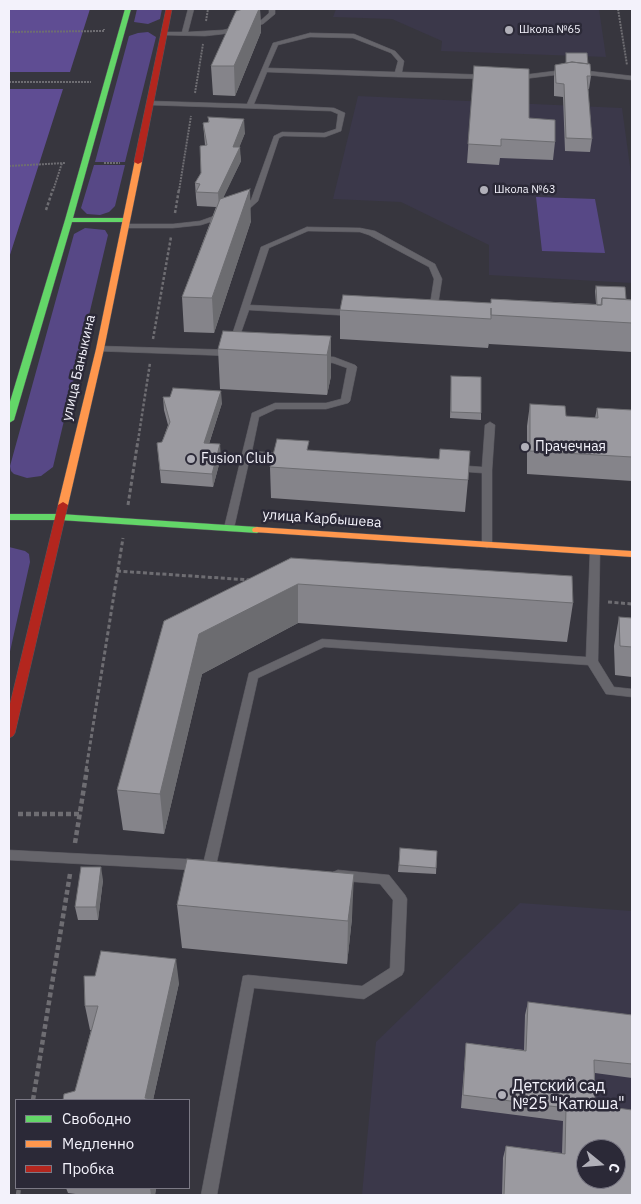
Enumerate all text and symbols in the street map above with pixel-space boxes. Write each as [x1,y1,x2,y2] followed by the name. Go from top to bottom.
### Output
[519,23,581,37] place label: Школа №65
[503,24,515,36] marker: Школа №65
[494,183,556,197] place label: Школа №63
[478,184,490,196] marker: Школа №63
[59,313,99,423] street label: улица Баныкина
[535,439,606,455] place label: Прачечная
[519,441,531,453] marker: Прачечная
[201,451,274,467] place label: Fusion Club
[185,453,197,465] marker: Fusion Club
[262,506,382,532] street label: улица Карбышева
[512,1076,625,1114] place label: Детский сад №25 "Катюша"
[496,1089,508,1101] marker: Детский сад №25 "Катюша"
[15,1099,190,1189] legend
[62,1109,131,1128] text: Свободно
[62,1134,134,1153] text: Медленно
[576,1139,626,1189] north arrow
[62,1159,114,1178] text: Пробка
[604,1161,624,1175] text: С

